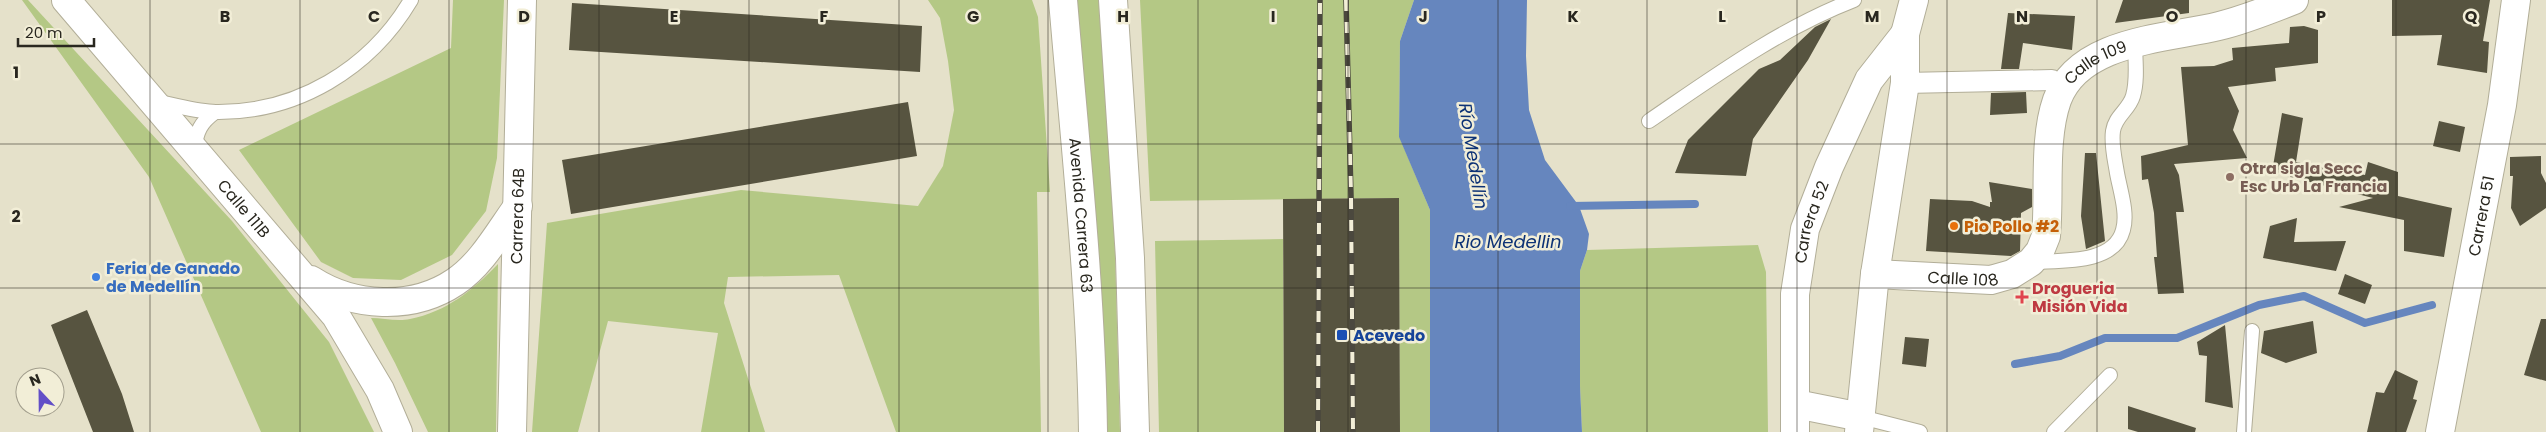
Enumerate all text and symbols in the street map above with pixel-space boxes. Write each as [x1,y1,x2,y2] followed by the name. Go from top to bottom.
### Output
[220,5,230,28] text: B
[368,5,380,28] text: C
[518,5,530,28] text: D
[670,5,678,28] text: E
[820,5,829,28] text: F
[967,5,979,28] text: G
[1117,5,1129,28] text: H
[1271,5,1275,28] text: I
[1418,5,1428,28] text: J
[1567,5,1579,28] text: K
[1718,5,1726,28] text: L
[1865,5,1879,28] text: M
[2016,5,2028,28] text: N
[2166,5,2179,28] text: O
[2316,5,2326,28] text: P
[2465,5,2478,28] text: Q
[18,15,94,47] scale bar
[25,22,63,43] text: 20 m
[2059,35,2130,89] street label: Calle 109
[13,61,19,84] text: 1
[1453,101,1494,211] water label: Río Medellín
[1063,137,1098,294] street label: Avenida Carrera 63
[2240,157,2387,198] place label: Otra sigla Secc Esc Urb La Francia
[505,168,530,264] street label: Carrera 64B
[2224,171,2236,183] marker: Otra sigla Secc Esc Urb La Francia
[212,174,275,243] street label: Calle 111B
[2463,174,2500,258] street label: Carrera 51
[1789,178,1835,265] street label: Carrera 52
[11,205,21,228] text: 2
[1964,215,2059,238] place label: Pio Pollo #2
[1948,220,1960,232] marker: Pio Pollo #2
[1454,229,1562,254] water label: Rio Medellin
[106,257,240,298] place label: Feria de Ganado de Medellín
[1927,266,2001,292] street label: Calle 108
[90,271,102,283] marker: Feria de Ganado de Medellín
[2032,277,2128,318] place label: Drogueria Misión Vida
[2016,291,2028,303] marker: Drogueria Misión Vida
[1353,324,1425,347] place label: Acevedo
[1335,328,1349,342] marker: Acevedo
[15,367,65,417] north arrow
[27,369,44,391] text: N

